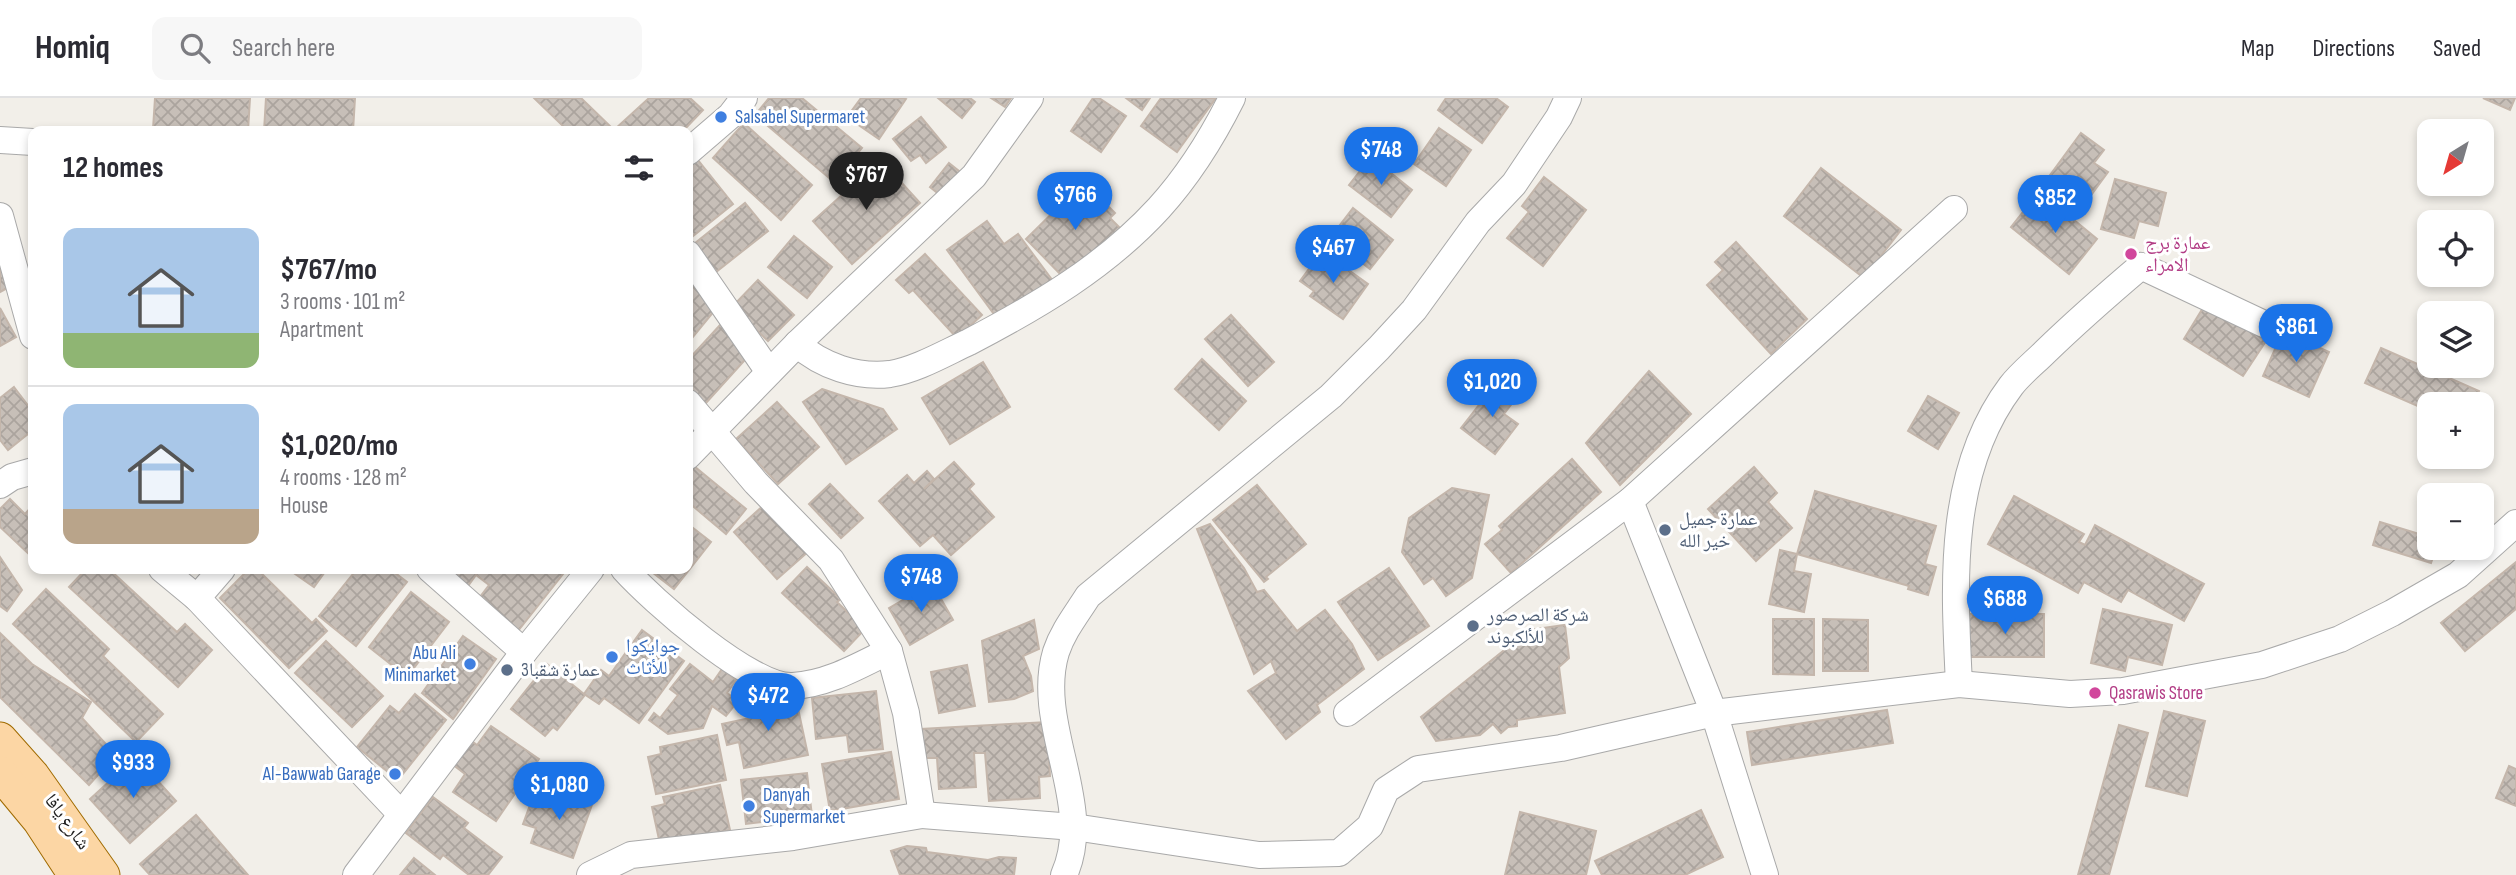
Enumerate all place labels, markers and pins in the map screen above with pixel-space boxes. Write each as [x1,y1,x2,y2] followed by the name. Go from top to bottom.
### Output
[735,106,865,129] place label: Salsabel Supermaret
[713,109,729,125] marker: Salsabel Supermaret
[1340,127,1422,187] pin: $748
[825,152,907,212] pin: $767
[1034,172,1116,232] pin: $766
[2014,176,2096,235] pin: $852
[1292,226,1374,285] pin: $467
[2145,232,2211,277] place label: عمارة برج الامراء
[2123,246,2139,262] marker: عمارة برج الامراء
[2255,304,2337,364] pin: $861
[1435,360,1549,419] pin: $1,020
[1679,508,1758,553] place label: عمارة جميل خير الله
[1657,522,1673,538] marker: عمارة جميل خير الله
[880,554,962,614] pin: $748
[1964,576,2046,636] pin: $688
[1486,604,1589,649] place label: شركة الصرصور للألكبوند
[1465,618,1481,634] marker: شركة الصرصور للألكبوند
[626,635,680,680] place label: جوايكوا للأثاث
[384,642,456,687] place label: Abu Ali Minimarket
[604,649,620,665] marker: جوايكوا للأثاث
[462,656,478,672] marker: Abu Ali Minimarket
[521,659,600,682] place label: عمارة شقبا3
[499,662,515,678] marker: عمارة شقبا3
[727,674,809,733] pin: $472
[2109,682,2203,705] place label: Qasrawis Store
[2087,685,2103,701] marker: Qasrawis Store
[92,740,174,800] pin: $933
[502,762,616,822] pin: $1,080
[262,763,381,786] place label: Al-Bawwab Garage
[387,766,403,782] marker: Al-Bawwab Garage
[763,784,846,829] place label: Danyah Supermarket
[741,798,757,814] marker: Danyah Supermarket

